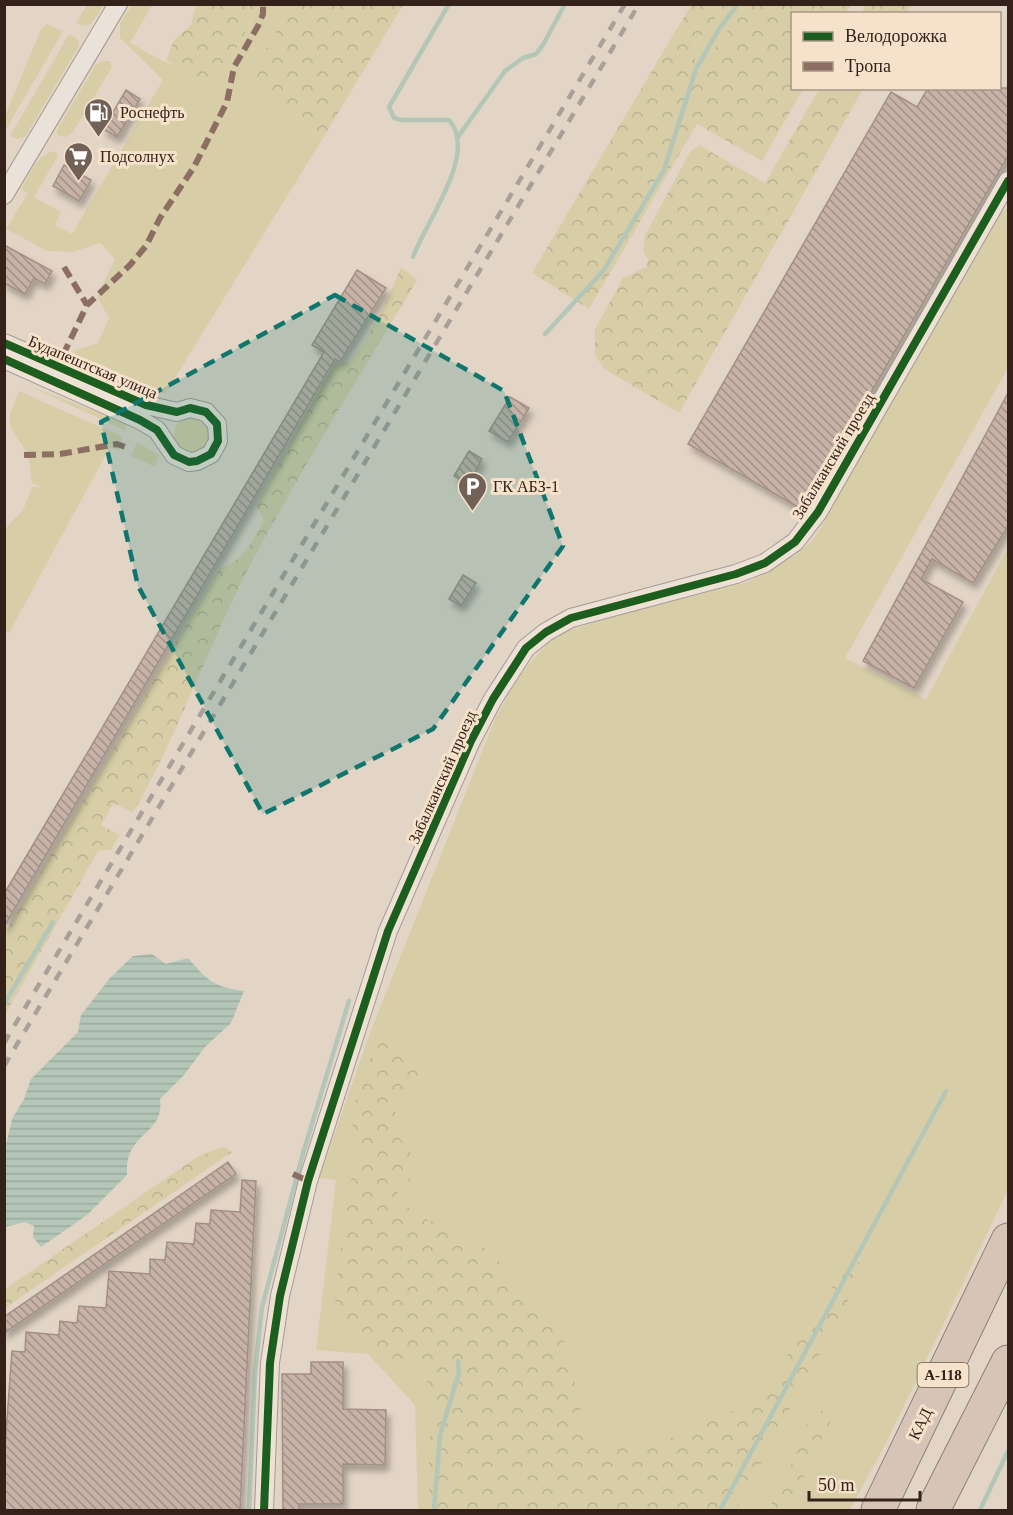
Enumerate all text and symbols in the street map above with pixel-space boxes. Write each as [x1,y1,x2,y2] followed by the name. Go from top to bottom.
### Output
[791,12,1001,90] legend
[845,26,947,46] text: Велодорожка
[845,56,891,76] text: Тропа
[83,96,115,138] fuel station icon: Роснефть
[120,104,185,122] place label: Роснефть
[63,140,95,182] supermarket icon: Подсолнух
[100,148,175,166] place label: Подсолнух
[25,332,160,403] street label: Будапештская улица
[789,390,878,523] street label: Забалканский проезд
[456,470,488,512] parking icon: ГК АБЗ-1
[493,478,559,495] place label: ГК АБЗ-1
[405,708,480,847] street label: Забалканский проезд
[918,1363,968,1387] road number: А-118
[905,1405,936,1443] street label: КАД
[809,1464,920,1502] scale bar
[818,1475,855,1495] text: 50 m

